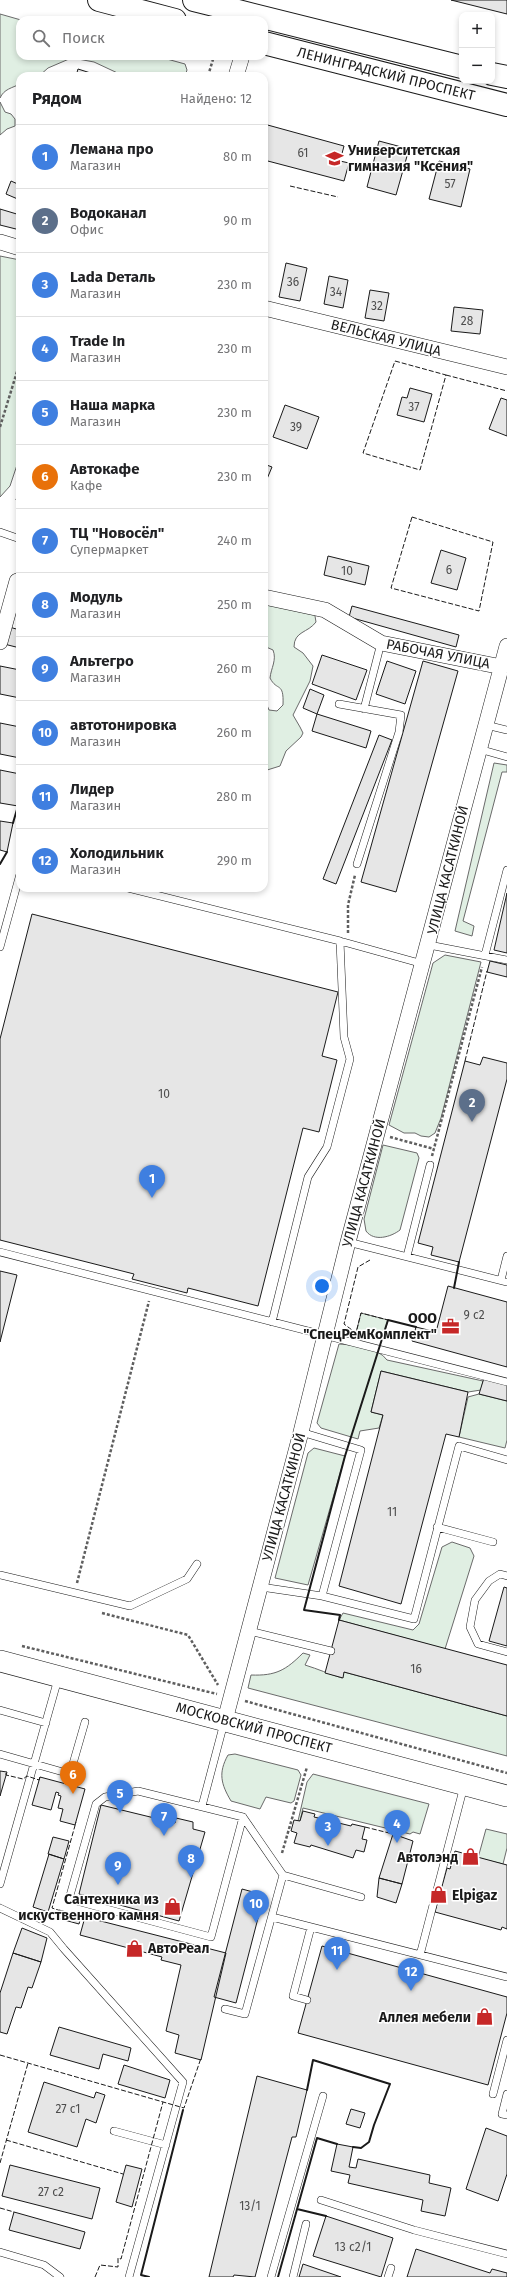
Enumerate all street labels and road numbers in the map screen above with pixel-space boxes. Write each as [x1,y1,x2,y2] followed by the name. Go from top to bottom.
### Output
[295,44,477,105] street label: ЛЕНИНГРАДСКИЙ ПРОСПЕКТ
[329,316,443,360] street label: ВЕЛЬСКАЯ УЛИЦА
[385,636,491,672] street label: РАБОЧАЯ УЛИЦА
[424,804,472,936] street label: УЛИЦА КАСАТКИНОЙ
[339,1117,389,1249] street label: УЛИЦА КАСАТКИНОЙ
[259,1431,309,1563] street label: УЛИЦА КАСАТКИНОЙ
[174,1699,335,1757] street label: МОСКОВСКИЙ ПРОСПЕКТ

